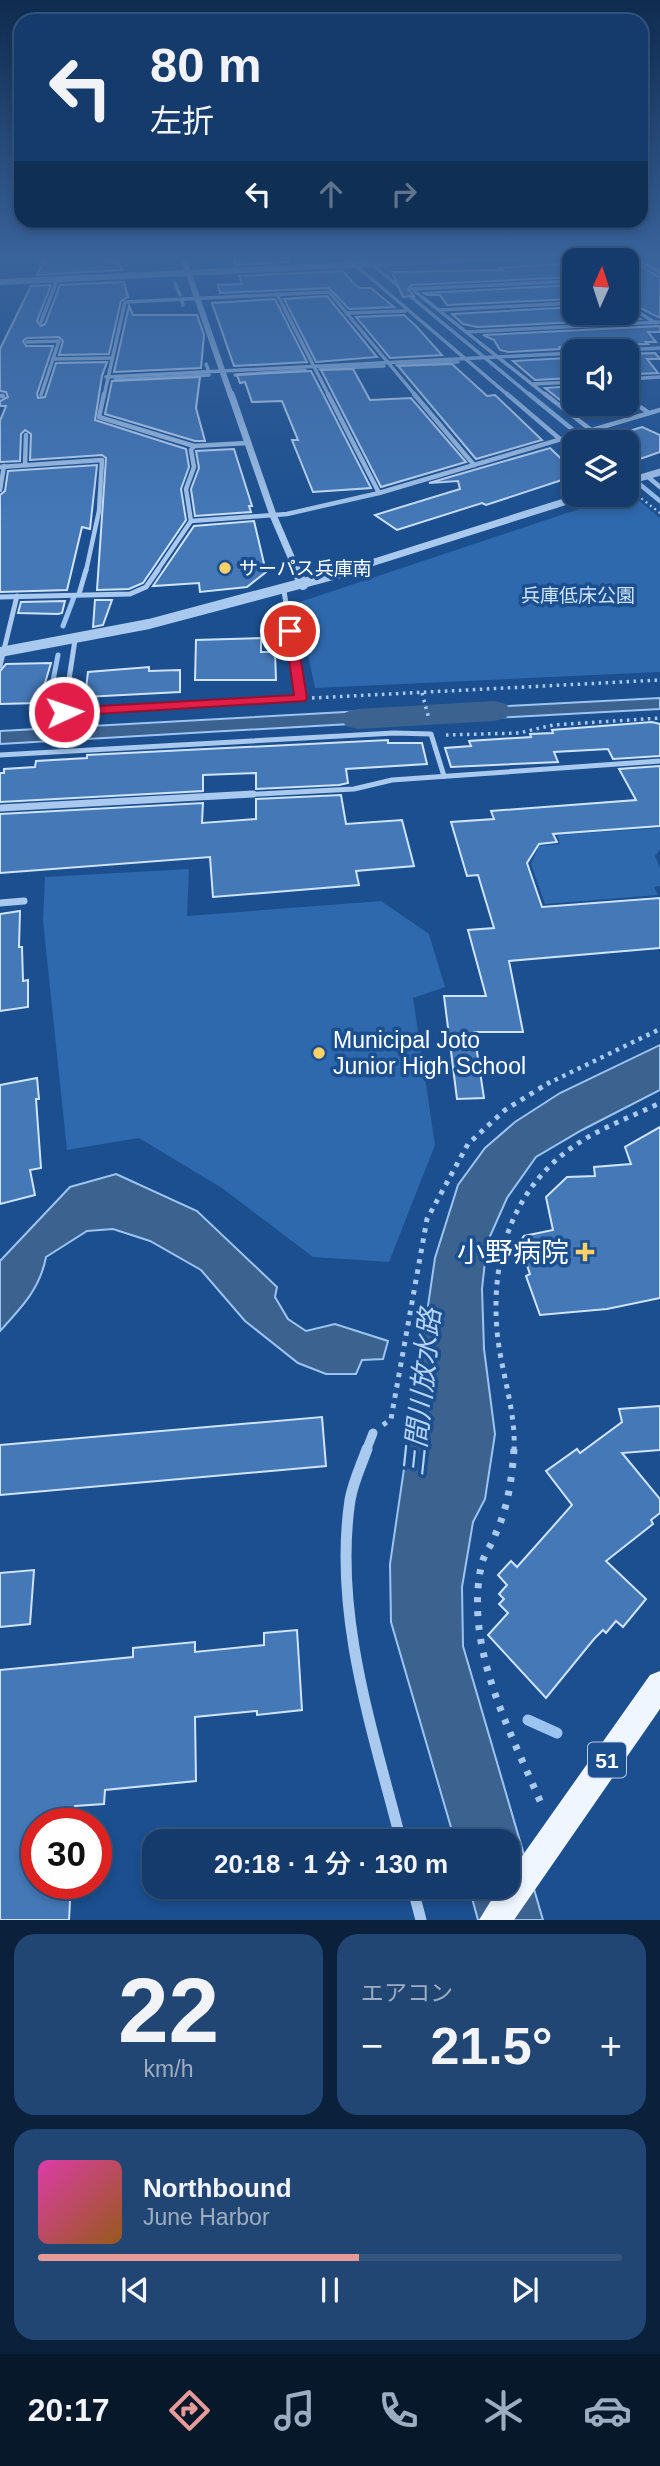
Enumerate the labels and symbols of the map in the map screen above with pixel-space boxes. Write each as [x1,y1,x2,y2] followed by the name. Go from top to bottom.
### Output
[562,248,639,326] north arrow
[239,558,372,579] place label: サーパス兵庫南
[217,560,233,576] marker: サーパス兵庫南
[521,585,635,606] park label: 兵庫低床公園
[260,601,320,661] pin
[27,675,101,749] position arrow
[333,1027,526,1079] place label: Municipal Joto Junior High School
[311,1045,327,1061] marker: Municipal Joto Junior High School
[457,1237,569,1268] place label: 小野病院
[575,1242,595,1262] marker: 小野病院
[398,1305,446,1477] water label: 三間川放水路
[588,1742,626,1778] road number: 51
[21,1808,112,1899] speed limit sign: 30

